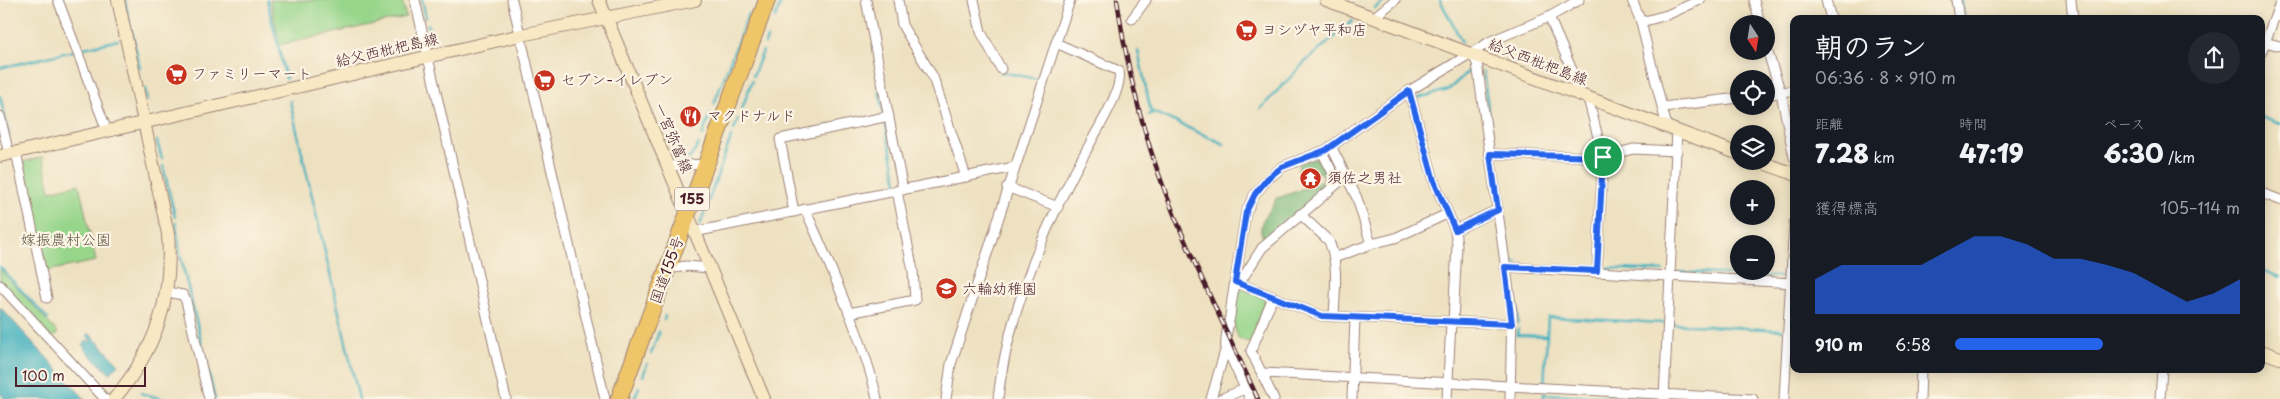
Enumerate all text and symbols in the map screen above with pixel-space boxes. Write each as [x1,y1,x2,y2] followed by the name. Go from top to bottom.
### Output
[1730,15,1775,60] north arrow
[1730,15,1775,280] map controls
[1262,17,1367,40] place label: ヨシヅヤ平和店
[1234,18,1258,42] supermarket icon: ヨシヅヤ平和店
[1815,24,1927,67] text: 朝のラン
[333,26,440,72] street label: 給父西枇杷島線
[1485,31,1592,90] street label: 給父西枇杷島線
[2188,32,2240,84] button: share
[192,61,312,84] place label: ファミリーマート
[164,62,188,86] supermarket icon: ファミリーマート
[1815,65,1956,89] text: 06:36 · 8 × 910 m
[561,67,673,90] place label: セブン-イレブン
[533,68,557,92] supermarket icon: セブン-イレブン
[1730,70,1775,115] button: locate
[649,98,700,176] street label: 一宮弥富線
[707,103,796,126] place label: マクドナルド
[679,104,703,128] restaurant icon: マクドナルド
[1815,113,1843,134] text: 距離
[1959,113,1987,134] text: 時間
[2104,113,2145,134] text: ペース
[1730,125,1775,170] button: layers
[1815,134,1869,172] text: 7.28
[1959,134,2024,172] text: 47:19
[2104,134,2164,172] text: 6:30
[1582,136,1624,178] pin
[1589,143,1617,171] icon: arrive
[1869,147,1895,168] text: km
[2164,147,2195,168] text: /km
[1327,165,1402,188] place label: 須佐之男社
[1299,166,1323,190] temple icon: 須佐之男社
[1730,180,1775,225] button: +
[674,188,710,210] road number: 155
[1815,195,1879,219] text: 獲得標高
[2160,195,2240,219] text: 105–114 m
[21,227,111,250] park label: 嫁振農村公園
[643,232,689,307] street label: 国道155号
[1730,235,1775,280] button: −
[962,276,1037,299] place label: 六輪幼稚園
[934,277,958,301] school or university icon: 六輪幼稚園
[1815,332,1863,356] text: 910 m
[1895,332,1931,356] text: 6:58
[15,364,146,387] scale bar
[22,365,65,386] text: 100 m

